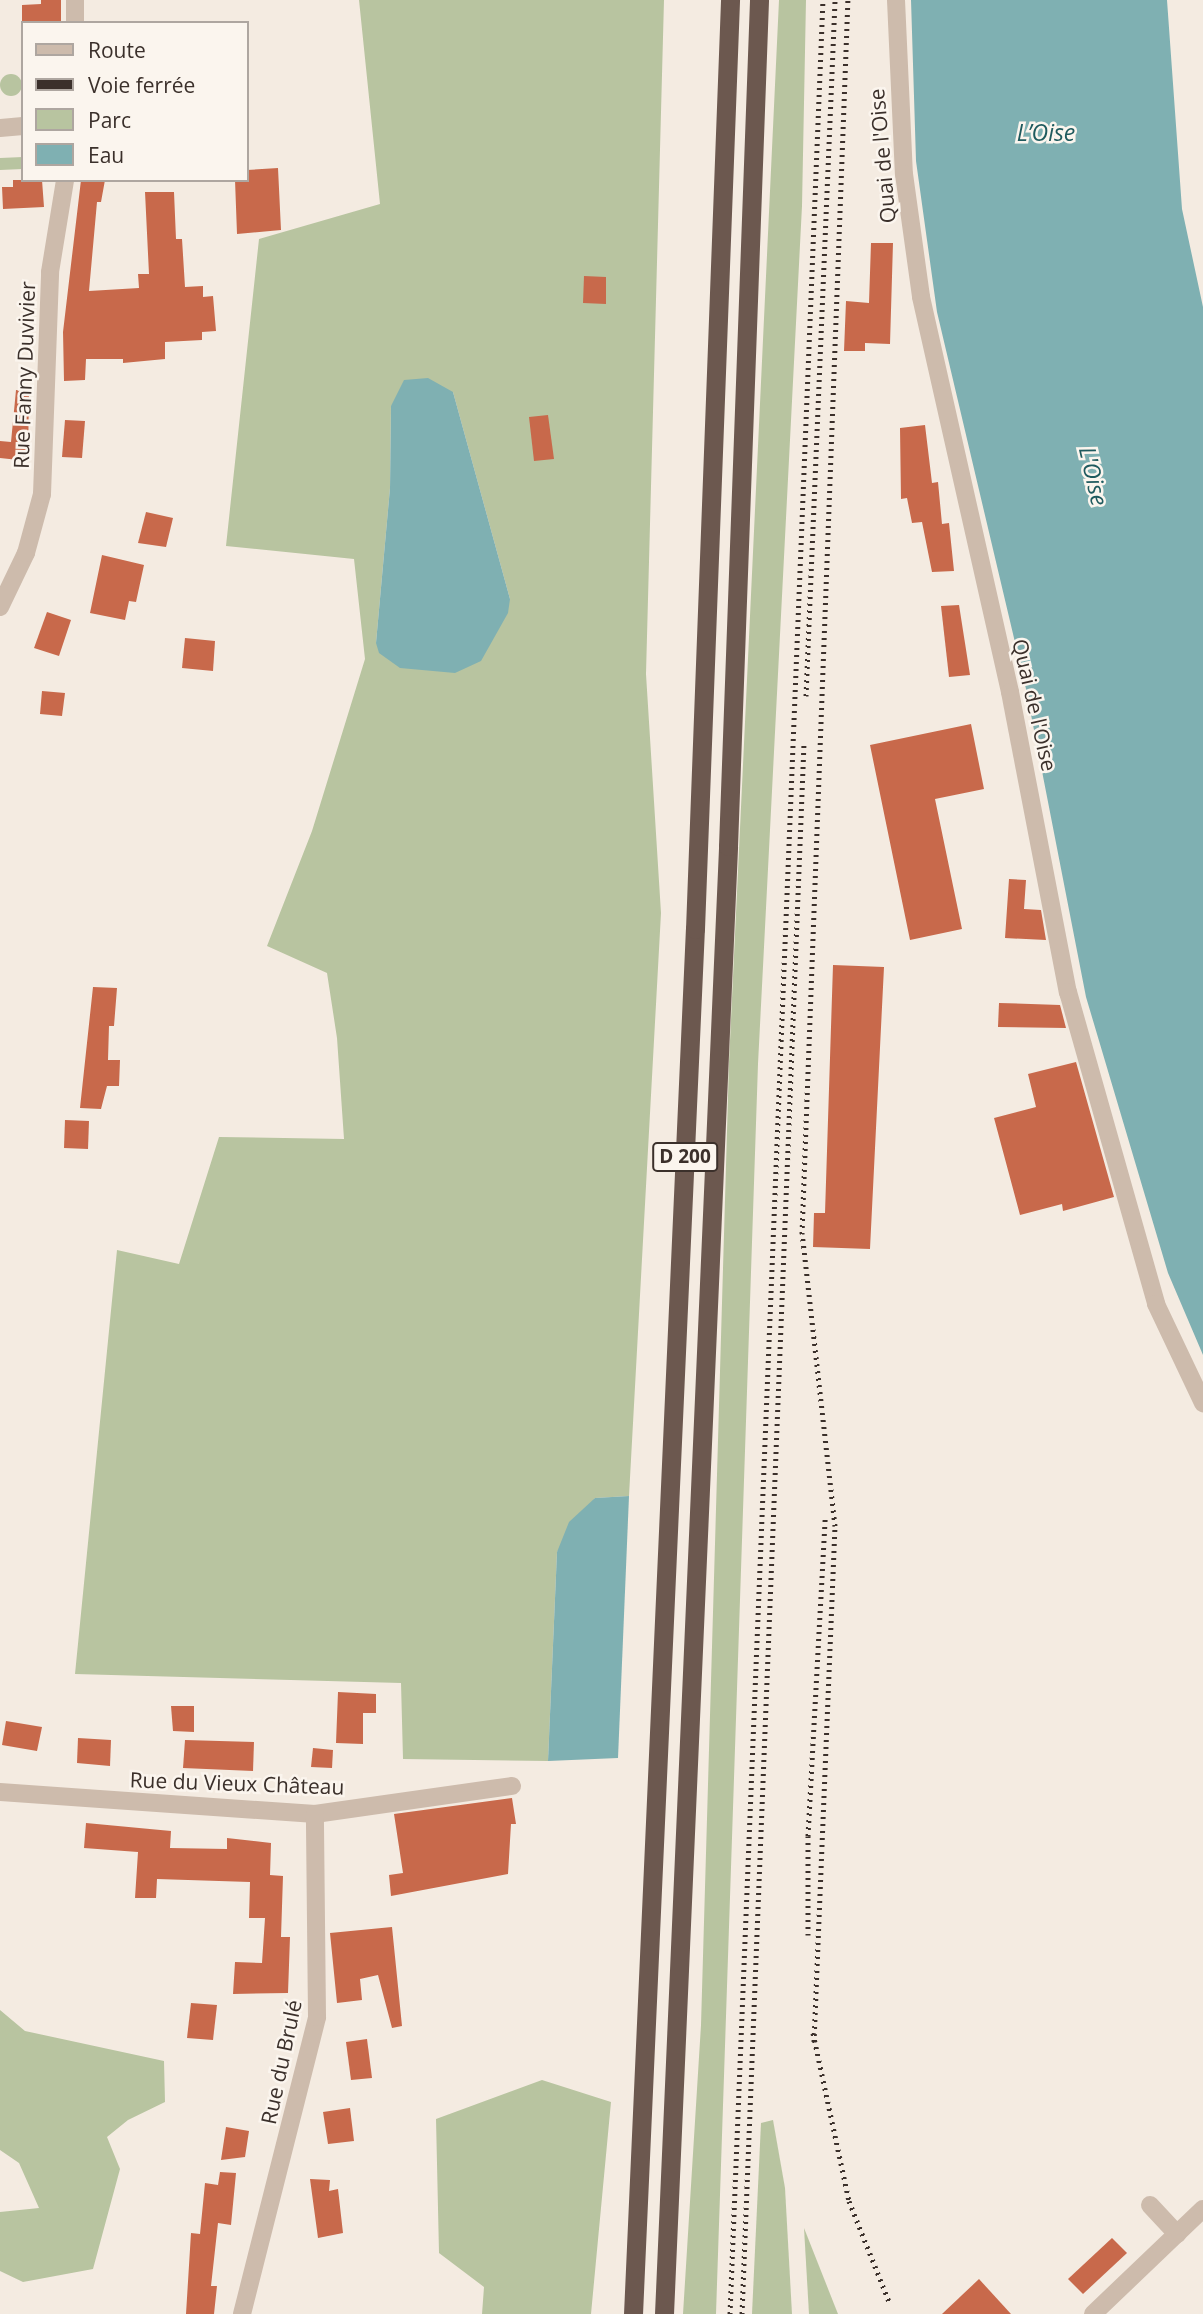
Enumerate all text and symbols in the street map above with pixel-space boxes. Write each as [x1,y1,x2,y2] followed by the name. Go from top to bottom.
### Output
[21,21,248,182] legend
[88,36,146,64] text: Route
[88,71,195,99] text: Voie ferrée
[864,88,900,224] street label: Quai de l'Oise
[88,106,131,134] text: Parc
[1017,118,1075,146] water label: L’Oise
[88,141,124,169] text: Eau
[8,281,40,469] street label: Rue Fanny Duvivier
[1074,444,1114,508] water label: L'Oise
[1008,636,1062,774] street label: Quai de l'Oise
[652,1142,718,1172] road number: D 200
[129,1767,345,1799] street label: Rue du Vieux Château
[256,1998,306,2126] street label: Rue du Brulé

